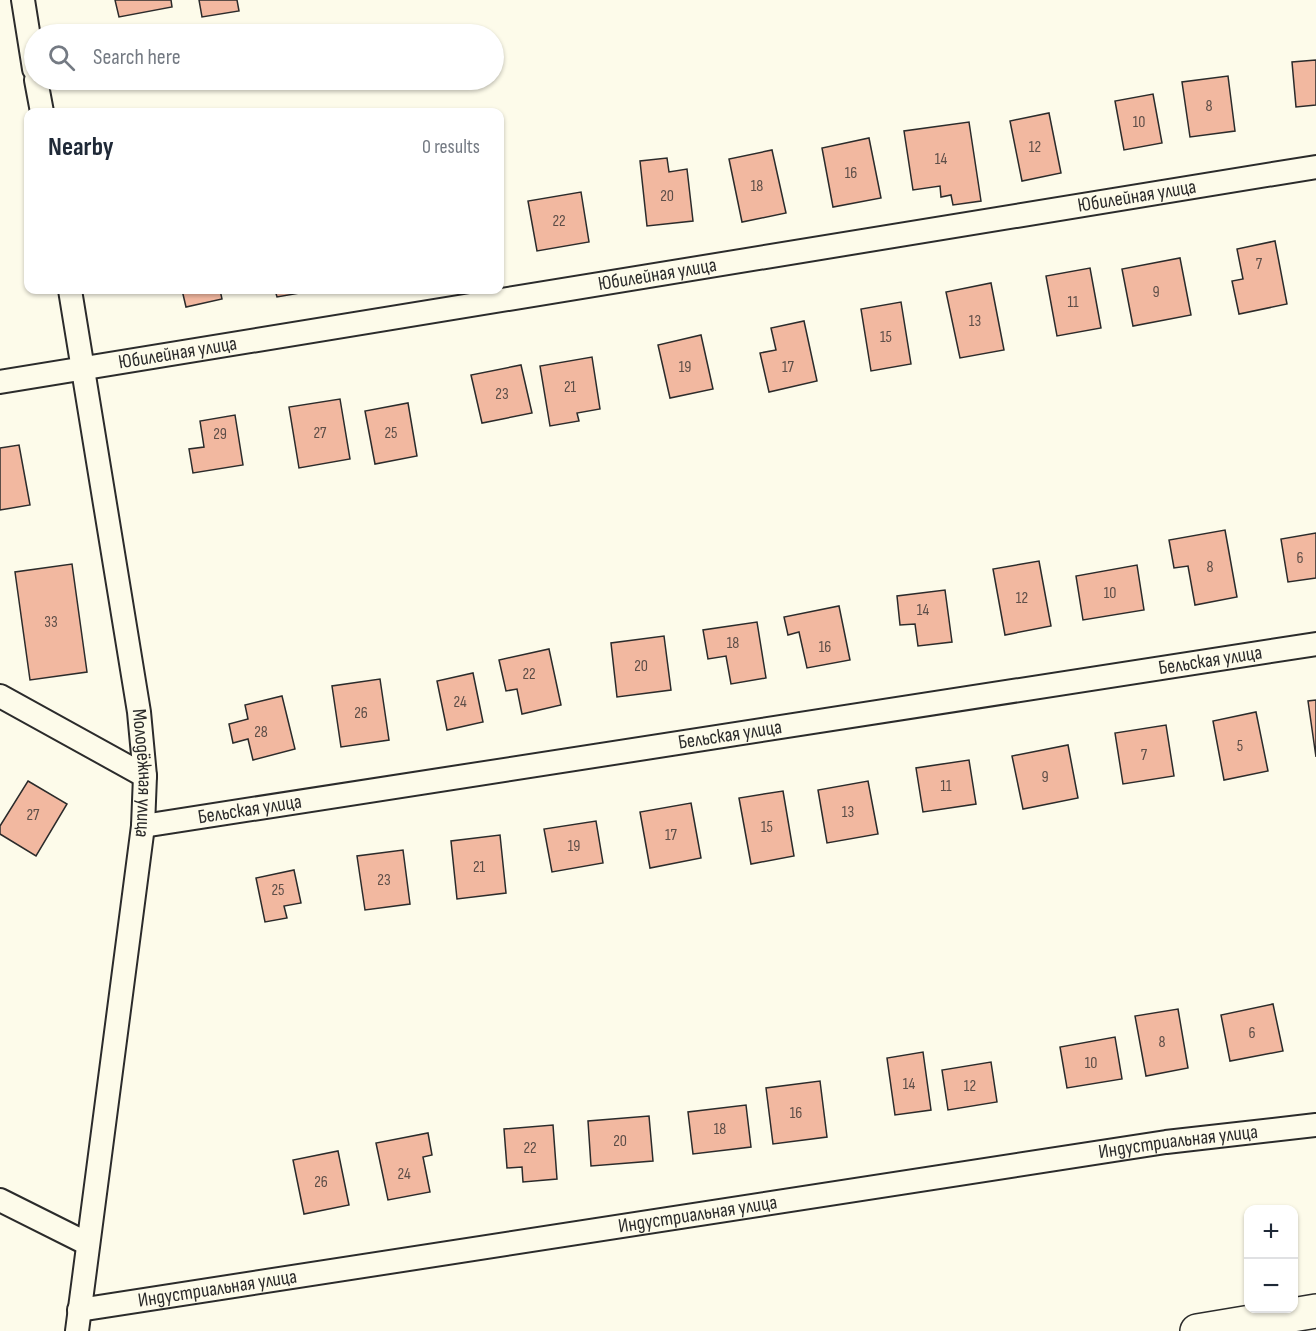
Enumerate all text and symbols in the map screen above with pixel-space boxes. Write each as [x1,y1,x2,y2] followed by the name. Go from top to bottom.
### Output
[24,24,504,90] search box
[45,41,78,74] icon: search
[93,44,180,71] text: Search here
[1205,97,1213,116] house number: 8
[1133,113,1145,132] house number: 10
[48,132,114,163] text: Nearby
[422,135,480,159] text: 0 results
[1029,138,1041,157] house number: 12
[935,150,947,169] house number: 14
[845,164,857,183] house number: 16
[1076,175,1198,218] street label: Юбилейная улица
[751,177,763,196] house number: 18
[660,187,674,206] house number: 20
[552,212,566,231] house number: 22
[596,253,718,296] street label: Юбилейная улица
[1256,255,1263,274] house number: 7
[1152,283,1160,302] house number: 9
[1067,293,1079,312] house number: 11
[969,312,981,331] house number: 13
[880,328,892,347] house number: 15
[117,331,239,374] street label: Юбилейная улица
[679,358,691,377] house number: 19
[782,358,795,377] house number: 17
[564,378,577,397] house number: 21
[495,385,509,404] house number: 23
[313,424,327,443] house number: 27
[384,424,398,443] house number: 25
[213,425,227,444] house number: 29
[1296,549,1304,568] house number: 6
[1206,558,1214,577] house number: 8
[1104,584,1116,603] house number: 10
[1016,589,1028,608] house number: 12
[917,601,929,620] house number: 14
[44,613,58,632] house number: 33
[727,634,739,653] house number: 18
[819,638,831,657] house number: 16
[1157,641,1264,680] street label: Бельская улица
[634,657,648,676] house number: 20
[522,665,536,684] house number: 22
[453,693,467,712] house number: 24
[354,704,368,723] house number: 26
[127,708,157,839] street label: Молодёжная улица
[676,715,784,755] street label: Бельская улица
[254,723,268,742] house number: 28
[1237,737,1243,756] house number: 5
[1141,746,1148,765] house number: 7
[1041,768,1049,787] house number: 9
[940,777,952,796] house number: 11
[196,790,303,829] street label: Бельская улица
[842,803,854,822] house number: 13
[26,806,40,825] house number: 27
[761,818,773,837] house number: 15
[665,826,678,845] house number: 17
[568,837,580,856] house number: 19
[473,858,486,877] house number: 21
[377,871,391,890] house number: 23
[271,881,285,900] house number: 25
[1248,1024,1256,1043] house number: 6
[1158,1033,1166,1052] house number: 8
[1085,1054,1097,1073] house number: 10
[903,1075,915,1094] house number: 14
[964,1077,976,1096] house number: 12
[790,1104,802,1123] house number: 16
[714,1120,726,1139] house number: 18
[1097,1120,1259,1164] street label: Индустриальная улица
[613,1132,627,1151] house number: 20
[523,1139,537,1158] house number: 22
[397,1165,411,1184] house number: 24
[314,1173,328,1192] house number: 26
[617,1190,779,1238] street label: Индустриальная улица
[1244,1205,1298,1313] map controls
[1244,1205,1298,1259] button: +
[1244,1259,1298,1313] button: −
[136,1265,298,1313] street label: Индустриальная улица

